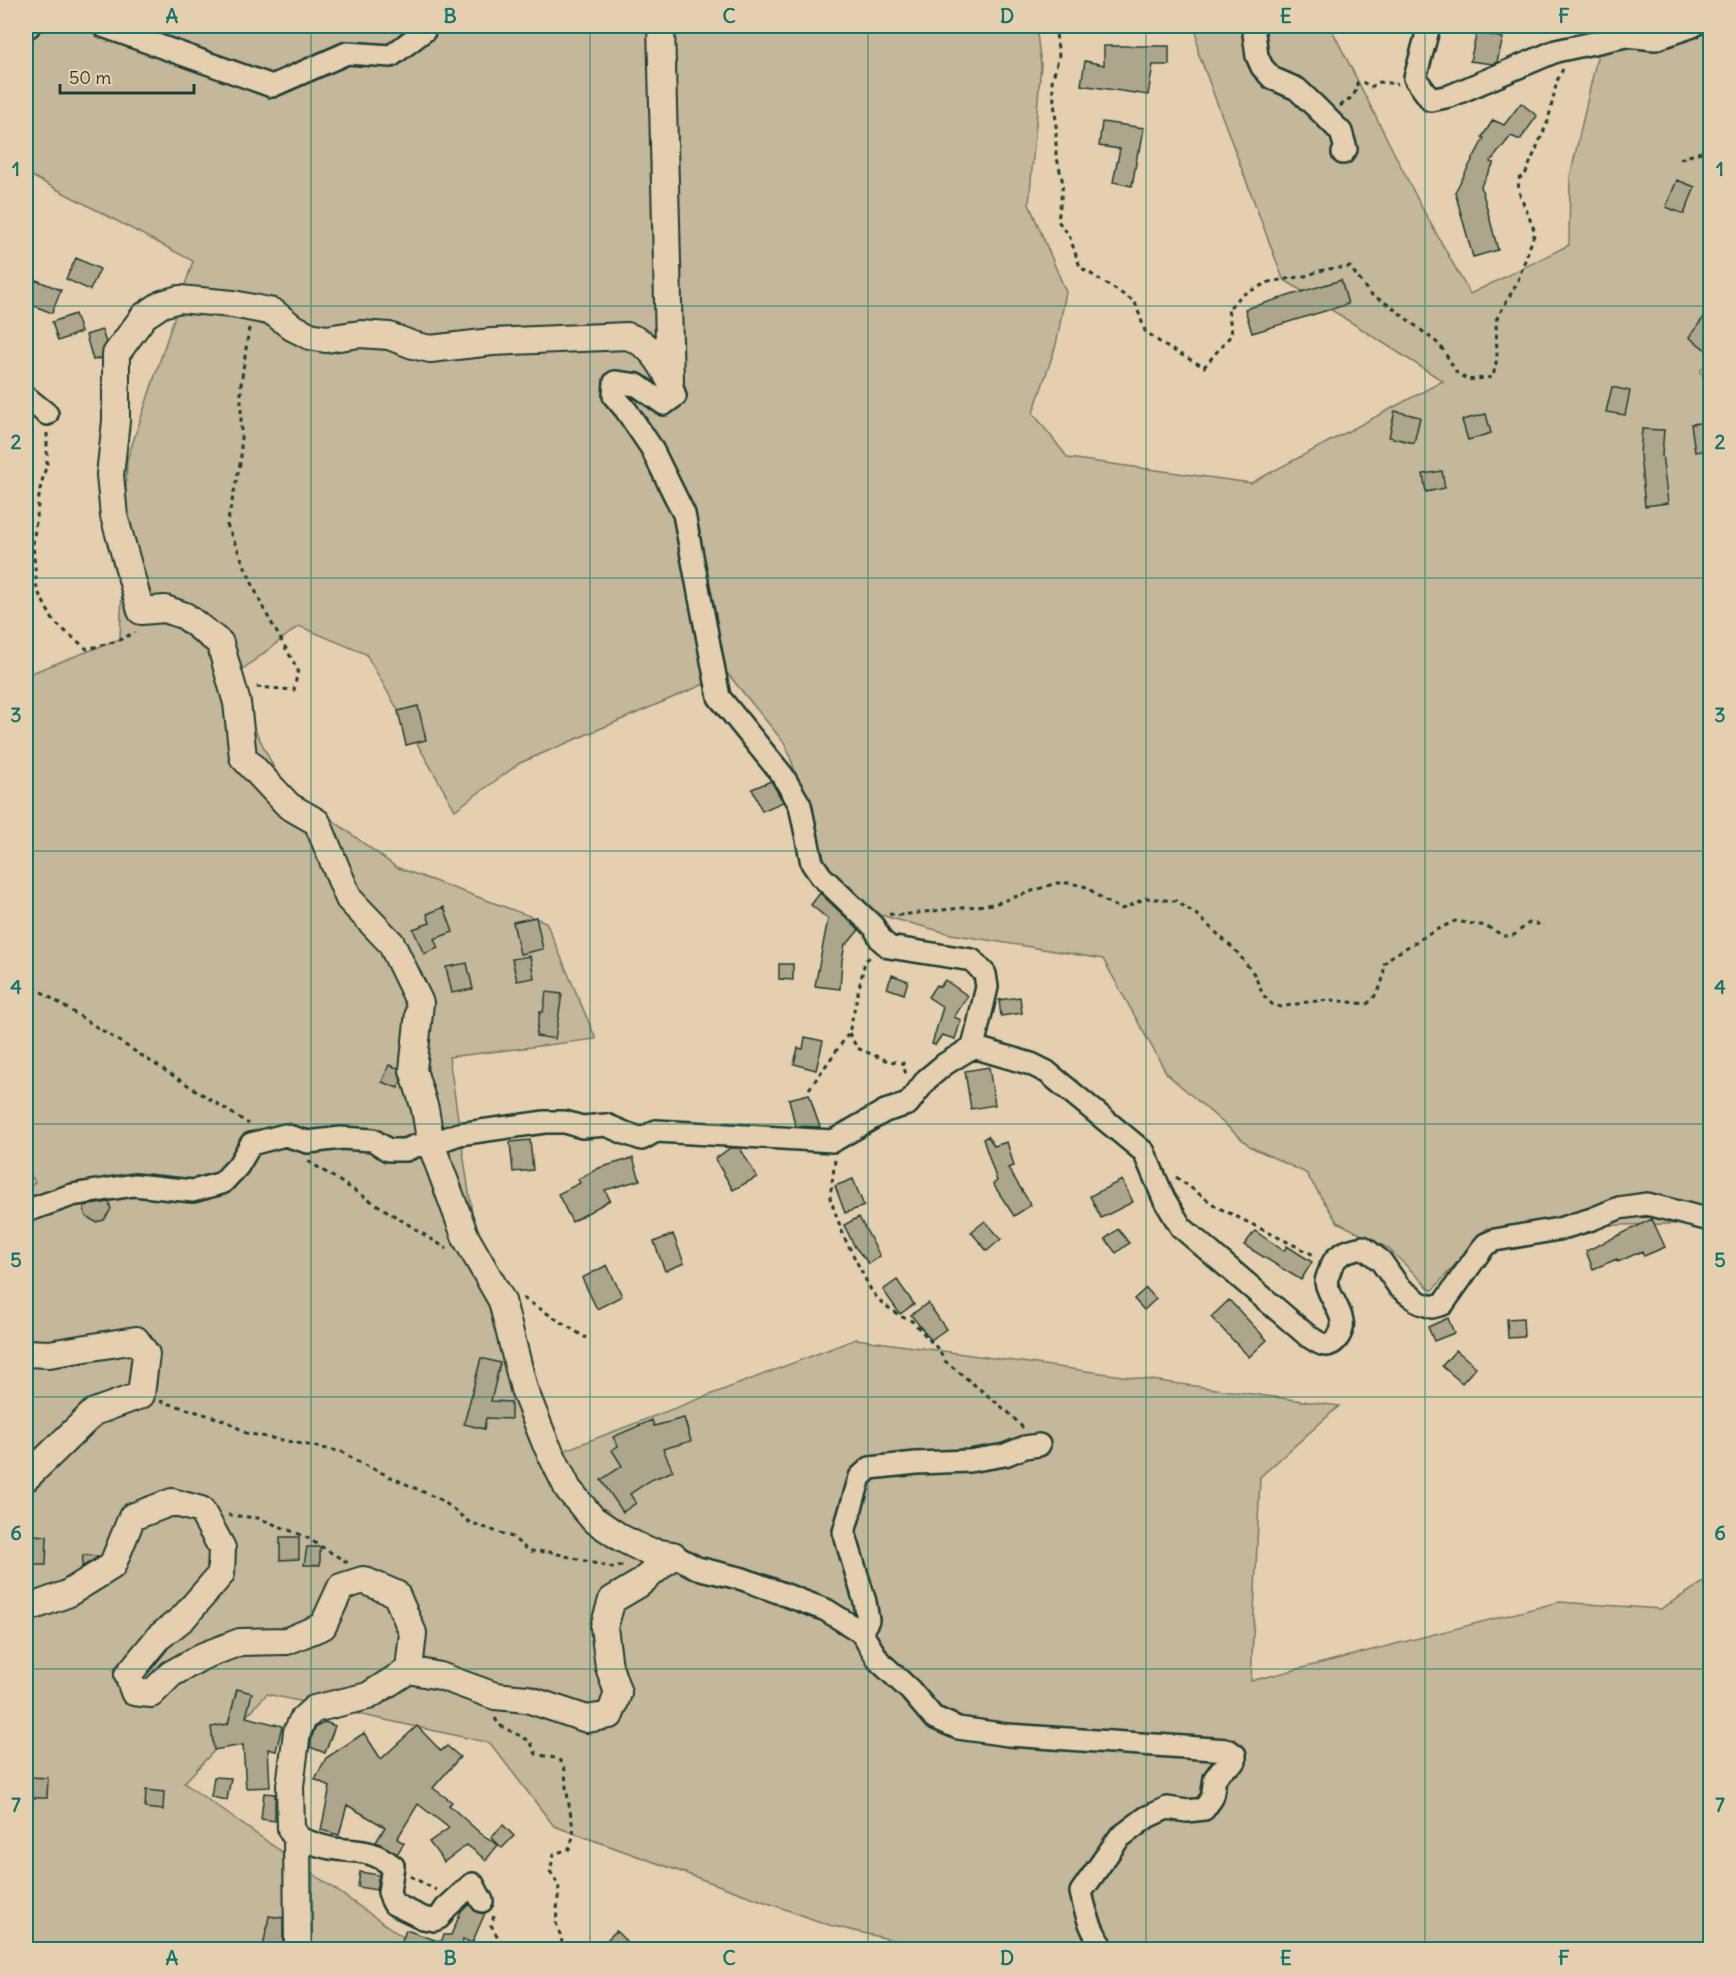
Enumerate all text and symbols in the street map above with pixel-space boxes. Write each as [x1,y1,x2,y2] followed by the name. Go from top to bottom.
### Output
[166,3,179,28] text: A
[443,3,457,28] text: B
[722,3,736,28] text: C
[1000,3,1014,28] text: D
[1280,3,1292,28] text: E
[1558,3,1570,28] text: F
[60,57,194,95] scale bar
[69,66,111,89] text: 50 m
[12,156,20,181] text: 1
[1716,156,1724,181] text: 1
[11,429,22,454] text: 2
[1715,429,1726,454] text: 2
[10,702,22,727] text: 3
[1714,702,1726,727] text: 3
[10,974,22,999] text: 4
[1714,974,1726,999] text: 4
[10,1247,22,1272] text: 5
[1714,1247,1726,1272] text: 5
[10,1520,22,1545] text: 6
[1714,1520,1726,1545] text: 6
[11,1792,21,1817] text: 7
[1715,1792,1725,1817] text: 7
[166,1945,179,1970] text: A
[443,1945,457,1970] text: B
[722,1945,736,1970] text: C
[1000,1945,1014,1970] text: D
[1280,1945,1292,1970] text: E
[1558,1945,1570,1970] text: F

